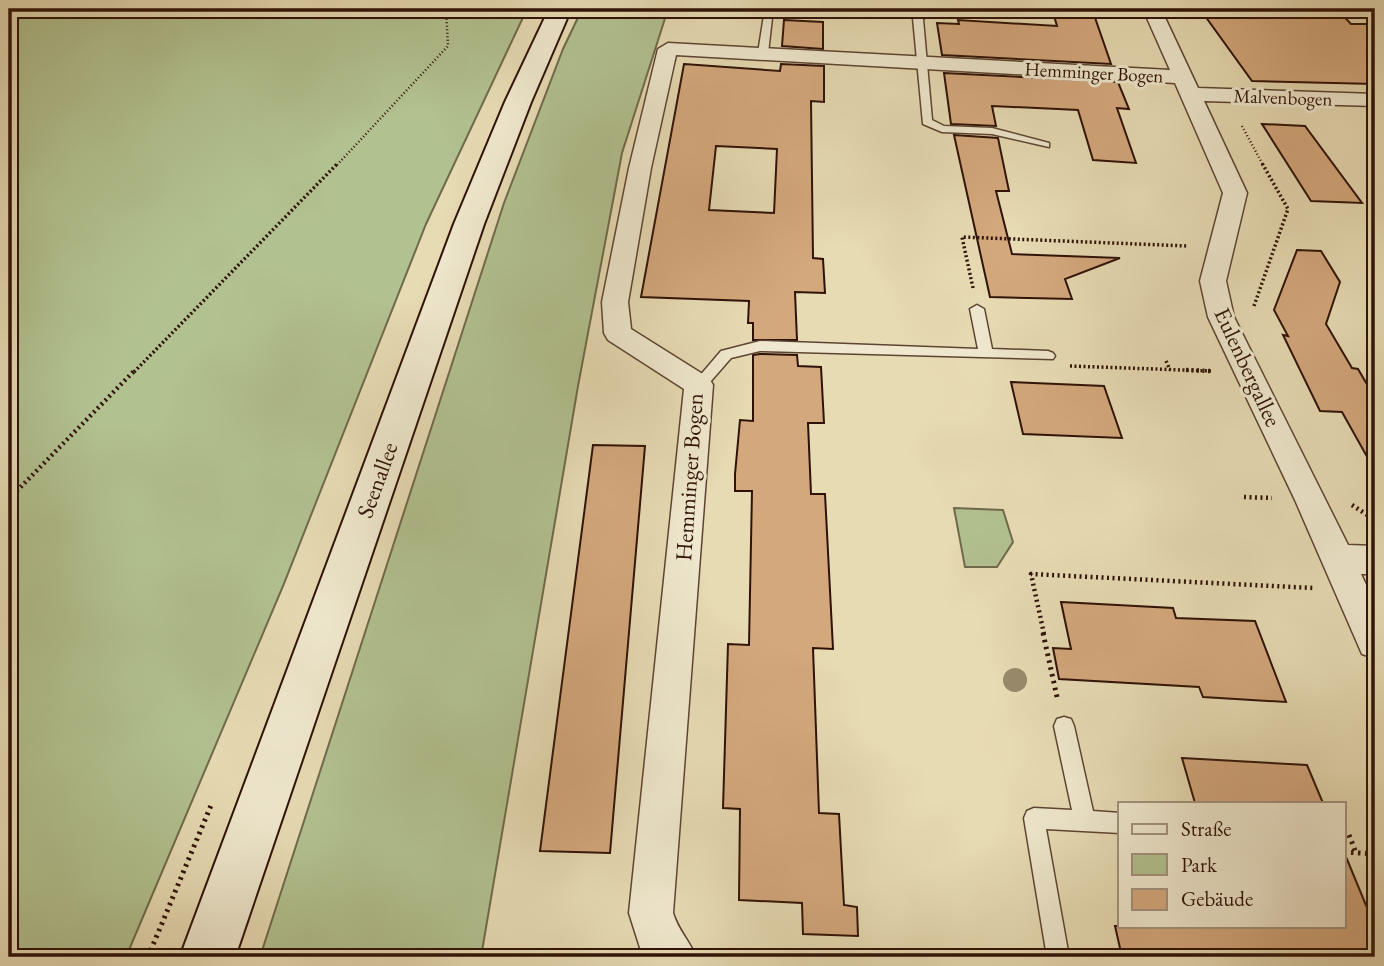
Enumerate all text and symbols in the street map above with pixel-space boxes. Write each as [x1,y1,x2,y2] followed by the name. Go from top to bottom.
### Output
[1024,56,1164,89] street label: Hemminger Bogen
[1233,83,1333,112] street label: Malvenbogen
[1207,303,1289,431] street label: Eulenbergallee
[668,392,710,562] street label: Hemminger Bogen
[349,438,405,522] street label: Seenallee
[1118,802,1346,928] legend
[1181,815,1232,842] text: Straße
[1181,851,1218,878] text: Park
[1181,885,1253,912] text: Gebäude

